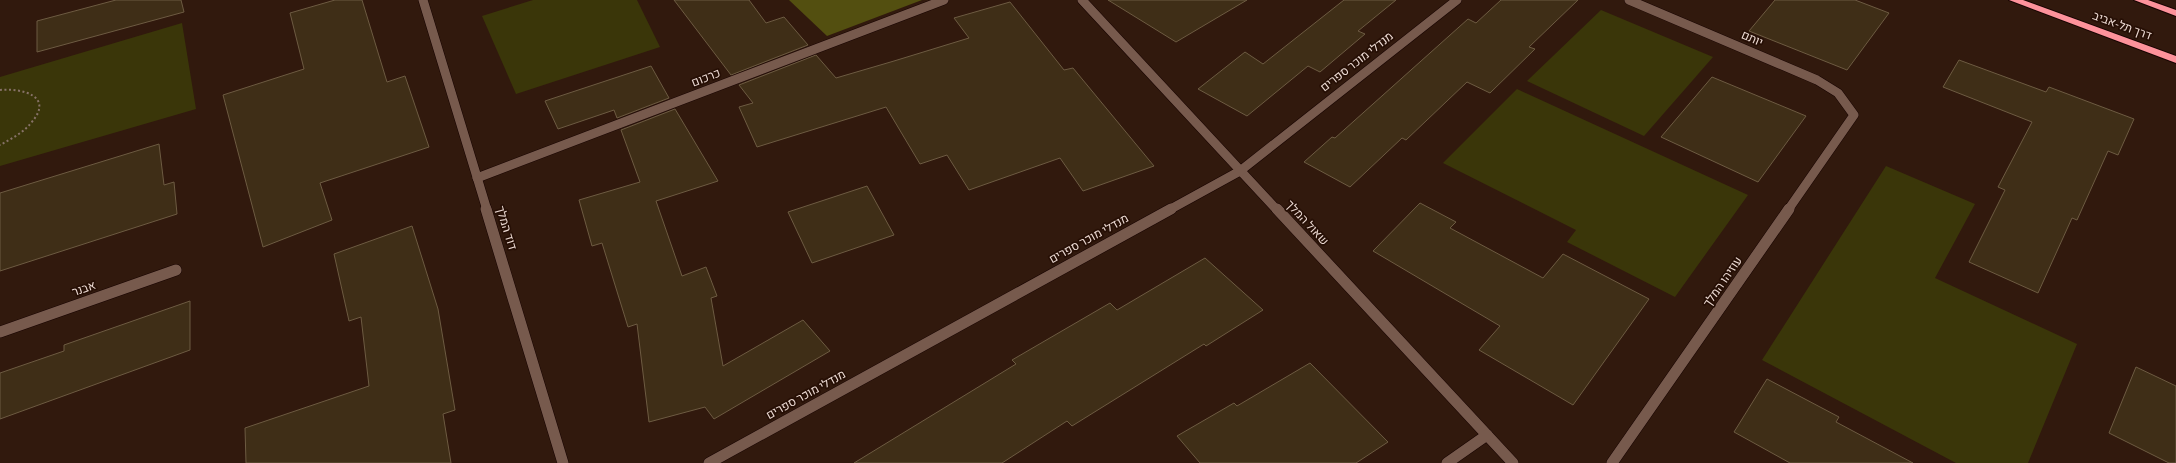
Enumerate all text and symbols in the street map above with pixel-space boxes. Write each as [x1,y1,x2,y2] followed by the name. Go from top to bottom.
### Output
[2090,7,2154,45] street label: דרך תל-אביב
[1738,27,1766,51] street label: יותם
[1317,28,1397,96] street label: מנדלי מוכר ספרים
[689,65,723,91] street label: כרכום
[1282,197,1332,249] street label: שאול המלך
[491,204,521,252] street label: דוד המלך
[1046,210,1132,268] street label: מנדלי מוכר ספרים
[1699,253,1747,311] street label: עוזיהו המלך
[70,277,99,301] street label: אבנר
[763,366,849,424] street label: מנדלי מוכר ספרים

